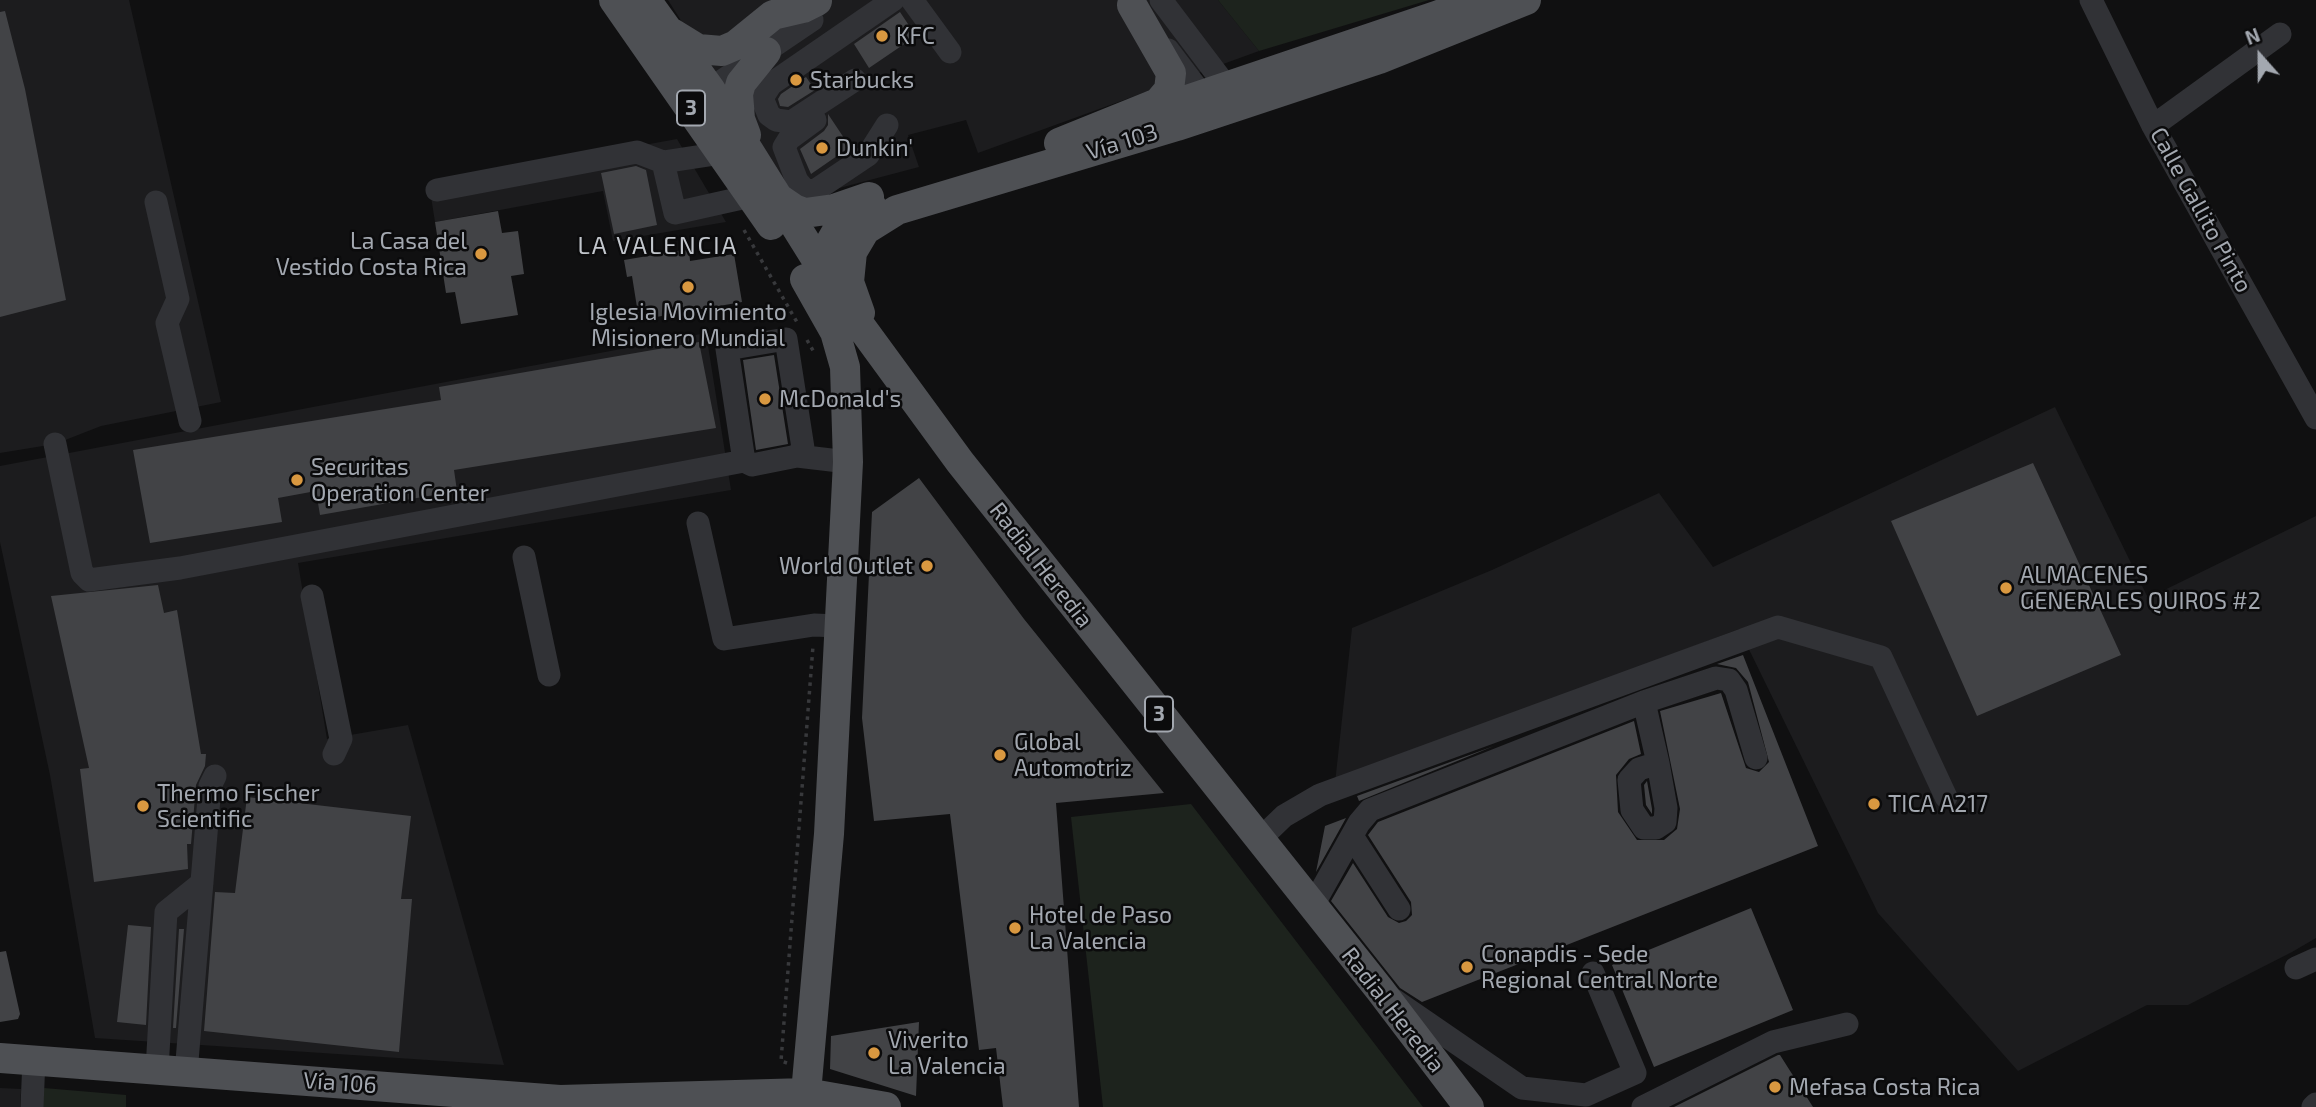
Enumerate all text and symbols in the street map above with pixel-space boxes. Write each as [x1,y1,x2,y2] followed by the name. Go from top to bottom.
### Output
[2225,21,2295,91] north arrow
[896,22,935,50] place label: KFC
[2242,23,2263,49] text: N
[874,28,890,44] marker: KFC
[810,66,914,94] place label: Starbucks
[788,72,804,88] marker: Starbucks
[677,90,705,126] road number: 3
[1083,118,1161,166] street label: Vía 103
[2144,123,2258,297] street label: Calle Gallito Pinto
[836,134,913,162] place label: Dunkin'
[814,140,830,156] marker: Dunkin'
[276,227,467,281] place label: La Casa del Vestido Costa Rica
[579,232,737,260] district label: LA VALENCIA
[473,246,489,262] marker: La Casa del Vestido Costa Rica
[680,279,696,295] marker: Iglesia Movimiento Misionero Mundial
[589,298,787,352] place label: Iglesia Movimiento Misionero Mundial
[779,385,901,413] place label: McDonald's
[757,391,773,407] marker: McDonald's
[311,453,489,507] place label: Securitas Operation Center
[289,472,305,488] marker: Securitas Operation Center
[984,497,1098,633] street label: Radial Heredia
[779,552,913,580] place label: World Outlet
[919,558,935,574] marker: World Outlet
[2020,561,2261,615] place label: ALMACENES GENERALES QUIROS #2
[1998,580,2014,596] marker: ALMACENES GENERALES QUIROS #2
[1145,696,1173,732] road number: 3
[1014,728,1132,782] place label: Global Automotriz
[992,747,1008,763] marker: Global Automotriz
[157,779,320,833] place label: Thermo Fischer Scientific
[1888,790,1988,818] place label: TICA A217
[1866,796,1882,812] marker: TICA A217
[135,798,151,814] marker: Thermo Fischer Scientific
[1029,901,1172,955] place label: Hotel de Paso La Valencia
[1007,920,1023,936] marker: Hotel de Paso La Valencia
[1481,940,1718,994] place label: Conapdis - Sede Regional Central Norte
[1336,942,1450,1078] street label: Radial Heredia
[1459,959,1475,975] marker: Conapdis - Sede Regional Central Norte
[888,1026,1006,1080] place label: Viverito La Valencia
[866,1045,882,1061] marker: Viverito La Valencia
[302,1067,378,1099] street label: Vía 106
[1789,1073,1980,1101] place label: Mefasa Costa Rica
[1767,1079,1783,1095] marker: Mefasa Costa Rica

